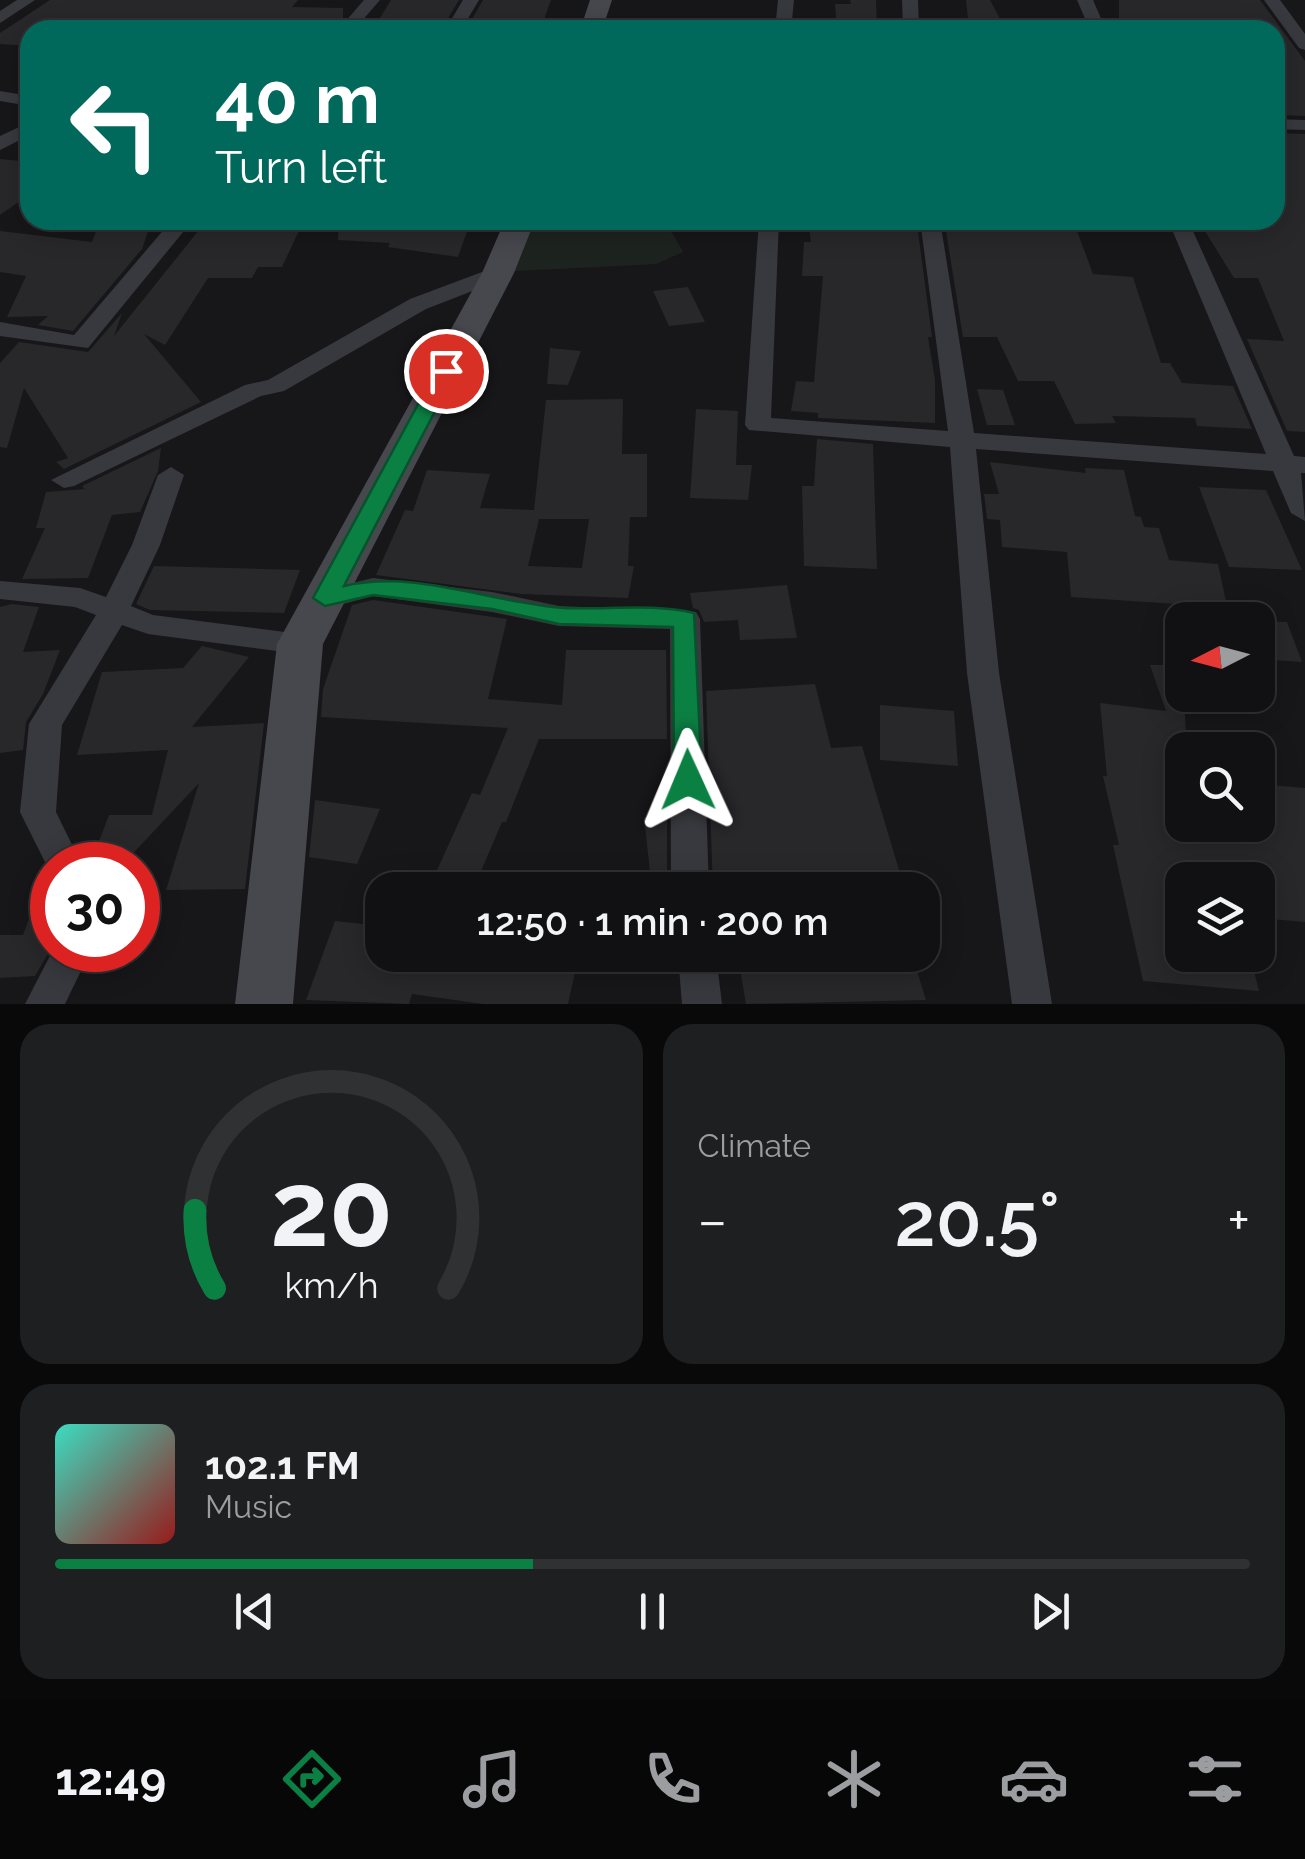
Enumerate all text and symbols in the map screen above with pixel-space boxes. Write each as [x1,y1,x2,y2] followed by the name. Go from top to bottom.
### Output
[215,57,380,139] text: 40 m
[50,60,180,190] icon: left
[215,141,387,194] text: Turn left
[404,329,489,414] pin
[419,344,474,399] icon: arrive
[1165,602,1275,712] north arrow
[1165,602,1275,972] map controls
[636,728,740,832] position arrow
[1165,732,1275,842] button: search
[30,842,160,972] speed limit sign: 30
[1165,862,1275,972] button: layers
[477,899,828,944] text: 12:50 · 1 min · 200 m
[698,1127,811,1164] text: Climate
[270,1148,393,1270] text: 20
[894,1175,1060,1264] text: 20.5°
[698,1188,727,1253] text: −
[1227,1188,1250,1253] text: +
[284,1264,378,1306] text: km/h
[205,1443,360,1488] text: 102.1 FM
[205,1488,292,1525] text: Music
[227,1584,282,1639] icon: previous
[625,1584,680,1639] icon: pause
[1023,1584,1078,1639] icon: next
[277,1744,347,1814] icon: directions
[457,1744,527,1814] icon: music
[638,1744,708,1814] icon: phone
[819,1744,889,1814] icon: climate
[999,1744,1069,1814] icon: car
[1180,1744,1250,1814] icon: filters
[55,1753,166,1806] text: 12:49

